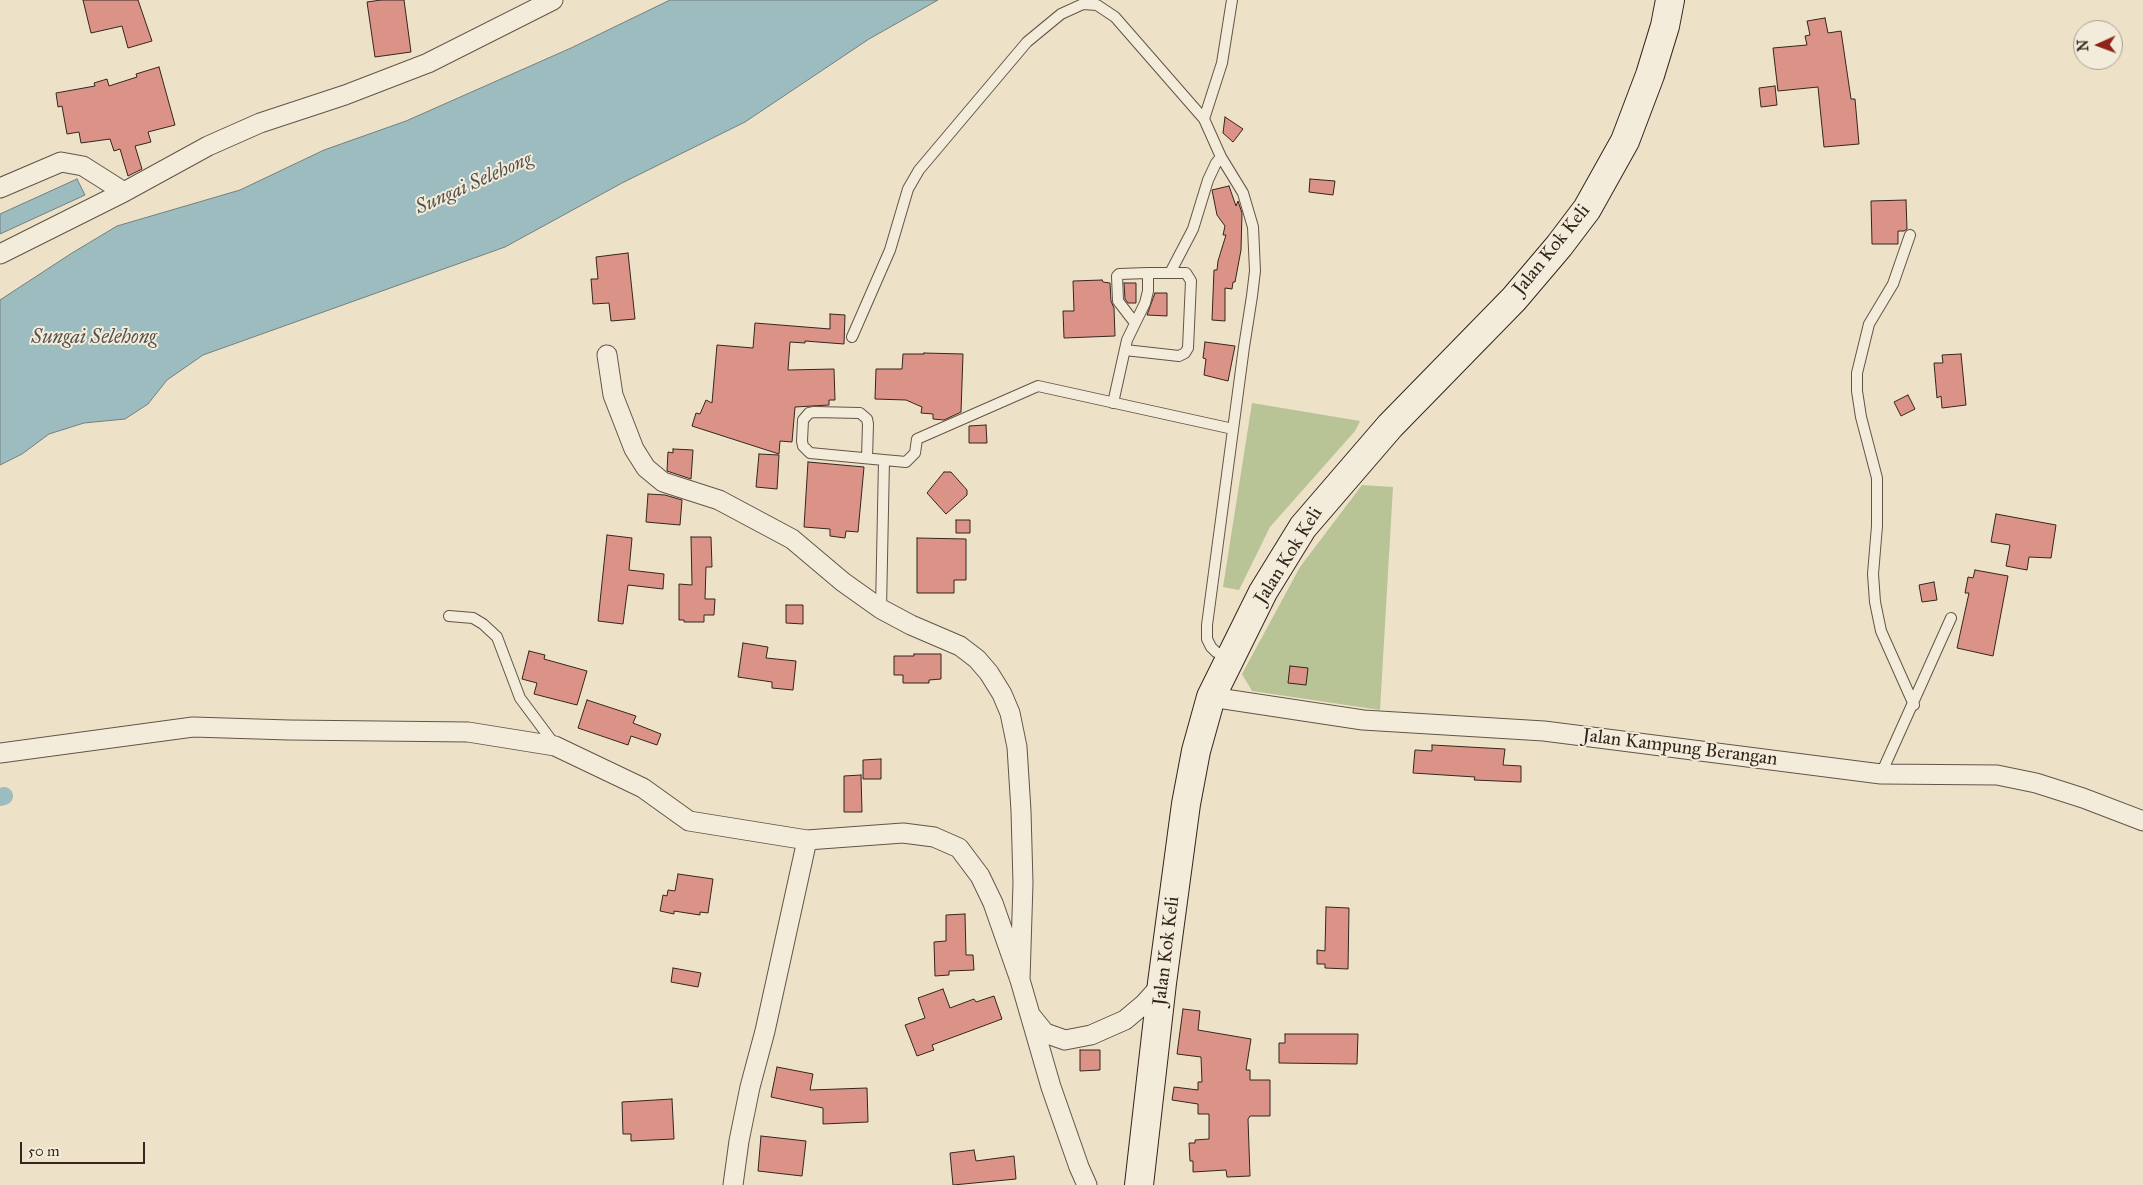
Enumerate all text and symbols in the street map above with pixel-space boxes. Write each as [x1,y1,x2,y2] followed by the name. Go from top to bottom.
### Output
[2073,20,2123,70] north arrow
[2075,39,2092,52] text: N
[412,148,536,220] water label: Sungai Selehong
[1509,200,1595,300] street label: Jalan Kok Keli
[31,326,157,350] water label: Sungai Selehong
[1250,503,1328,609] street label: Jalan Kok Keli
[1581,725,1779,771] street label: Jalan Kampung Berangan
[1149,895,1185,1007] street label: Jalan Kok Keli
[22,1132,148,1164] scale bar
[28,1142,60,1160] text: 50 m

